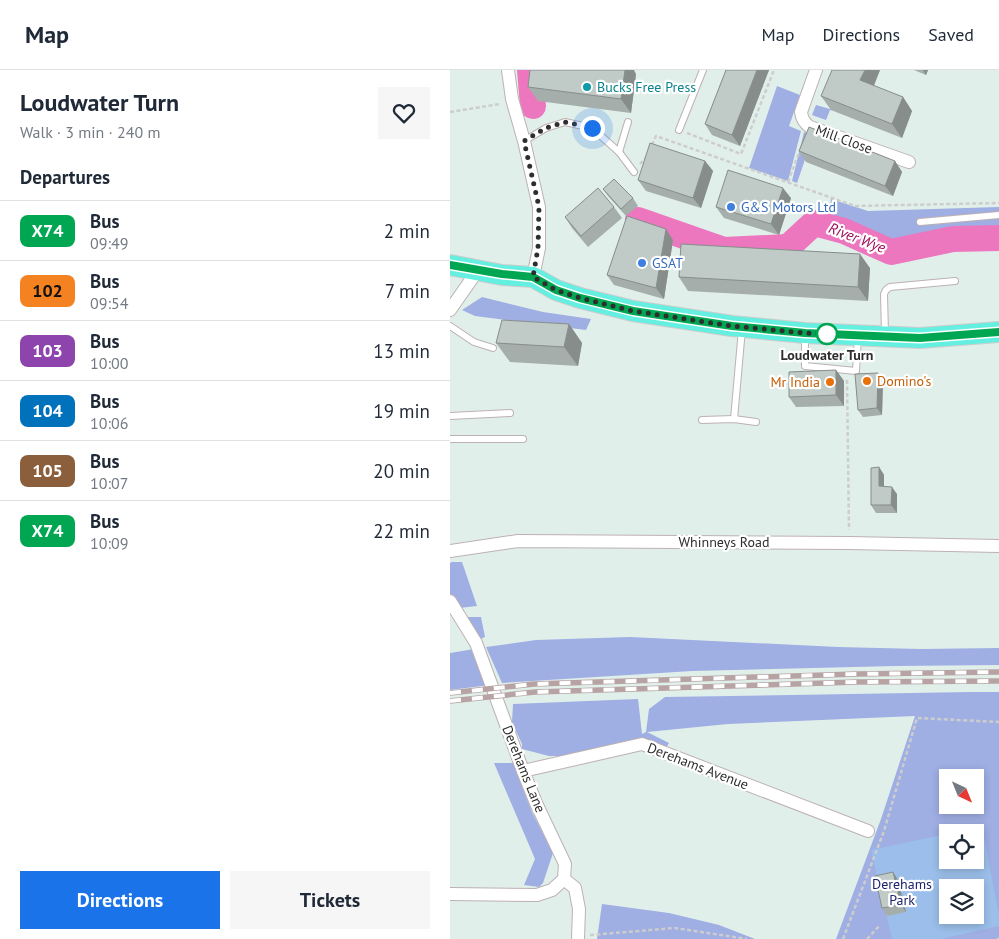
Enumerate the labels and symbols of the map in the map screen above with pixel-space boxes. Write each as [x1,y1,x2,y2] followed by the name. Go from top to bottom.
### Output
[597,78,696,96] place label: Bucks Free Press
[581,81,593,93] marker: Bucks Free Press
[580,116,605,141] your location
[813,120,875,158] street label: Mill Close
[741,198,836,216] place label: G&S Motors Ltd
[725,201,737,213] marker: G&S Motors Ltd
[826,218,888,257] water label: River Wye
[652,254,683,272] place label: GSAT
[636,257,648,269] marker: GSAT
[816,323,838,345] marker: Loudwater Turn
[781,346,873,364] place label: Loudwater Turn
[877,372,931,390] place label: Domino's
[770,373,820,391] place label: Mr India
[861,375,873,387] marker: Domino's
[824,376,836,388] marker: Mr India
[679,533,769,551] street label: Whinneys Road
[498,723,550,815] street label: Derehams Lane
[645,738,751,794] street label: Derehams Avenue
[939,769,984,814] north arrow
[872,875,932,909] park label: Derehams Park

